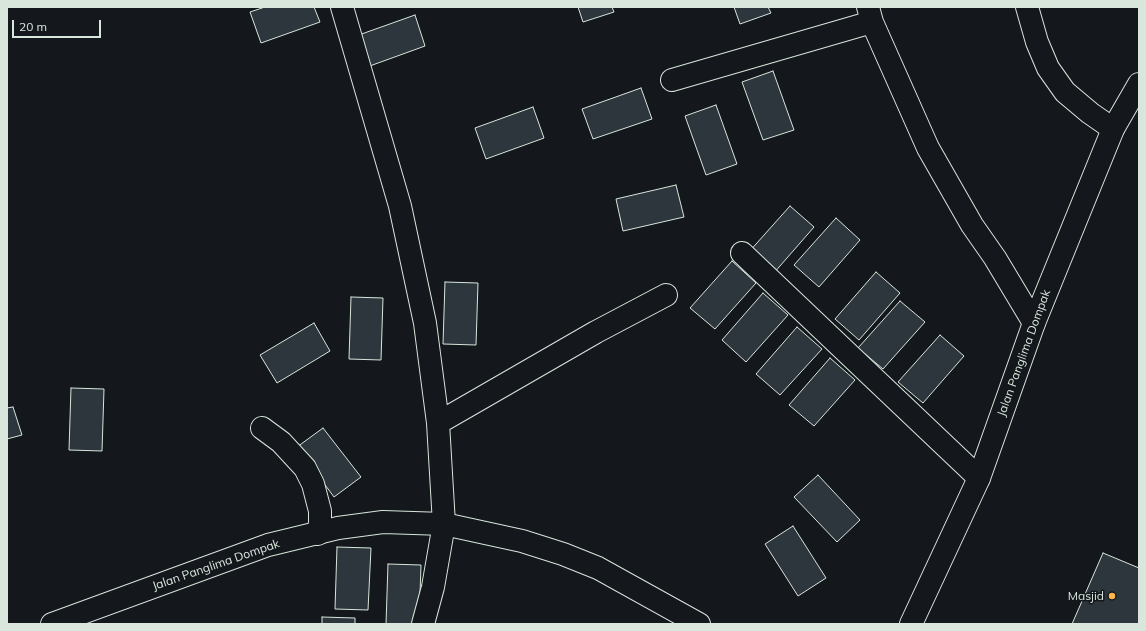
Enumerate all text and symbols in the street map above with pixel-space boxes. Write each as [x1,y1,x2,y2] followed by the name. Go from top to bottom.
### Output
[14,12,103,38] scale bar
[19,19,47,34] text: 20 m
[994,288,1054,418] street label: Jalan Panglima Dompak
[150,536,282,594] street label: Jalan Panglima Dompak
[1068,589,1104,603] place label: Masjid
[1107,591,1117,601] marker: Masjid

